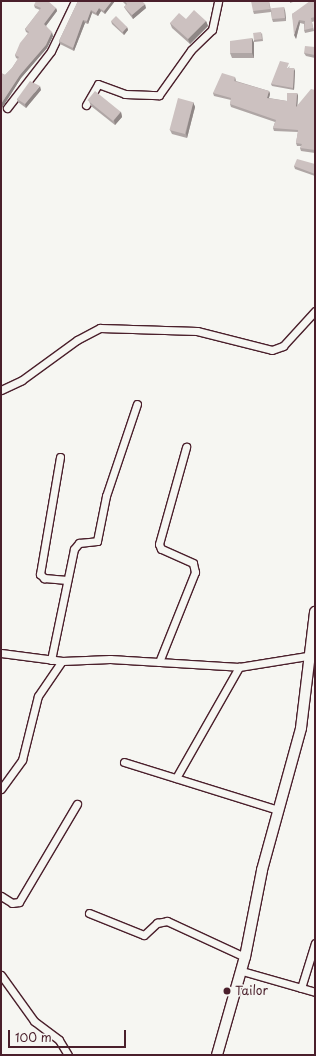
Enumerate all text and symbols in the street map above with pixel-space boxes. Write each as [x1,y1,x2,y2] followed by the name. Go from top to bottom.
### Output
[235,984,268,998] place label: Tailor
[222,986,232,996] marker: Tailor
[10,1022,128,1048] scale bar
[15,1028,52,1046] text: 100 m

